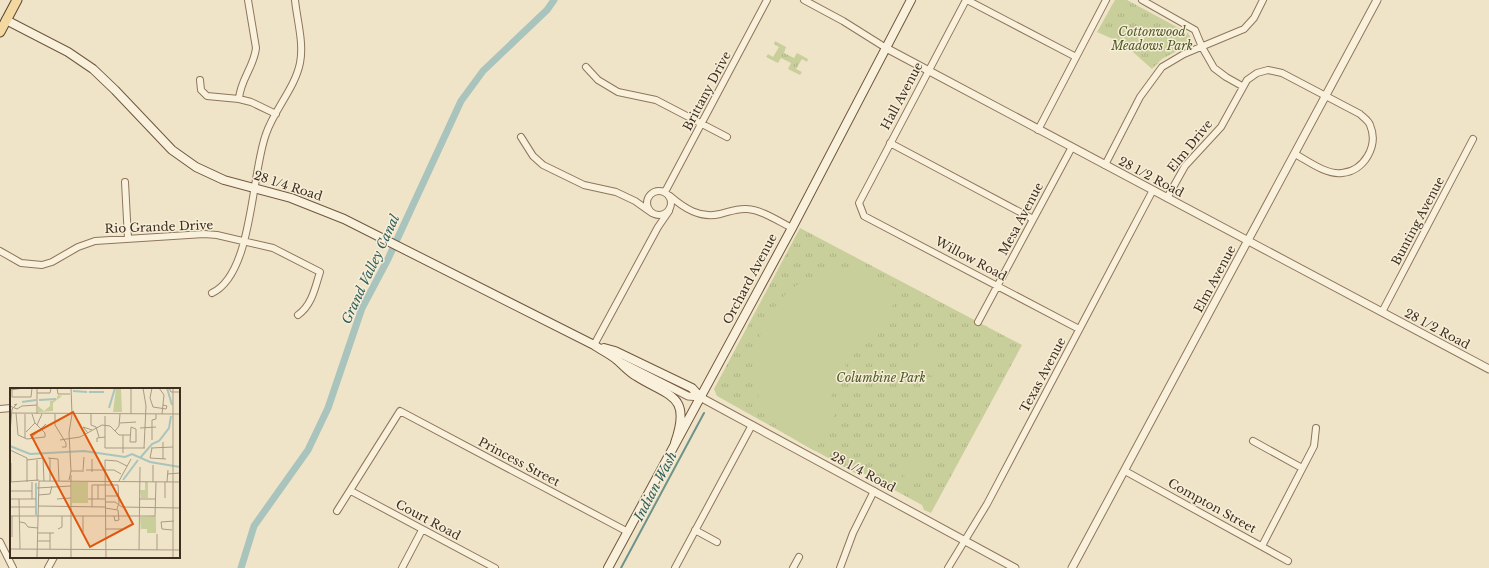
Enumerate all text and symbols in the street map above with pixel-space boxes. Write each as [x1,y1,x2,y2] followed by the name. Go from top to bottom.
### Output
[1110,24,1193,53] park label: Cottonwood Meadows Park
[679,48,734,133] street label: Brittany Drive
[878,59,926,132] street label: Hall Avenue
[1164,116,1215,175] street label: Elm Drive
[1116,153,1186,200] street label: 28 1/2 Road
[252,167,324,204] street label: 28 1/4 Road
[1388,174,1447,268] street label: Bunting Avenue
[995,180,1046,258] street label: Mesa Avenue
[338,211,404,327] water label: Grand Valley Canal
[104,217,214,236] street label: Rio Grande Drive
[719,231,780,327] street label: Orchard Avenue
[932,233,1010,284] street label: Willow Road
[1191,242,1239,315] street label: Elm Avenue
[1402,305,1472,352] street label: 28 1/2 Road
[1016,334,1069,415] street label: Texas Avenue
[836,370,926,385] park label: Columbine Park
[10,388,180,558] inset map
[476,434,563,490] street label: Princess Street
[828,448,898,495] street label: 28 1/4 Road
[630,449,681,525] water label: Indian Wash
[1165,475,1259,536] street label: Compton Street
[393,496,463,543] street label: Court Road

